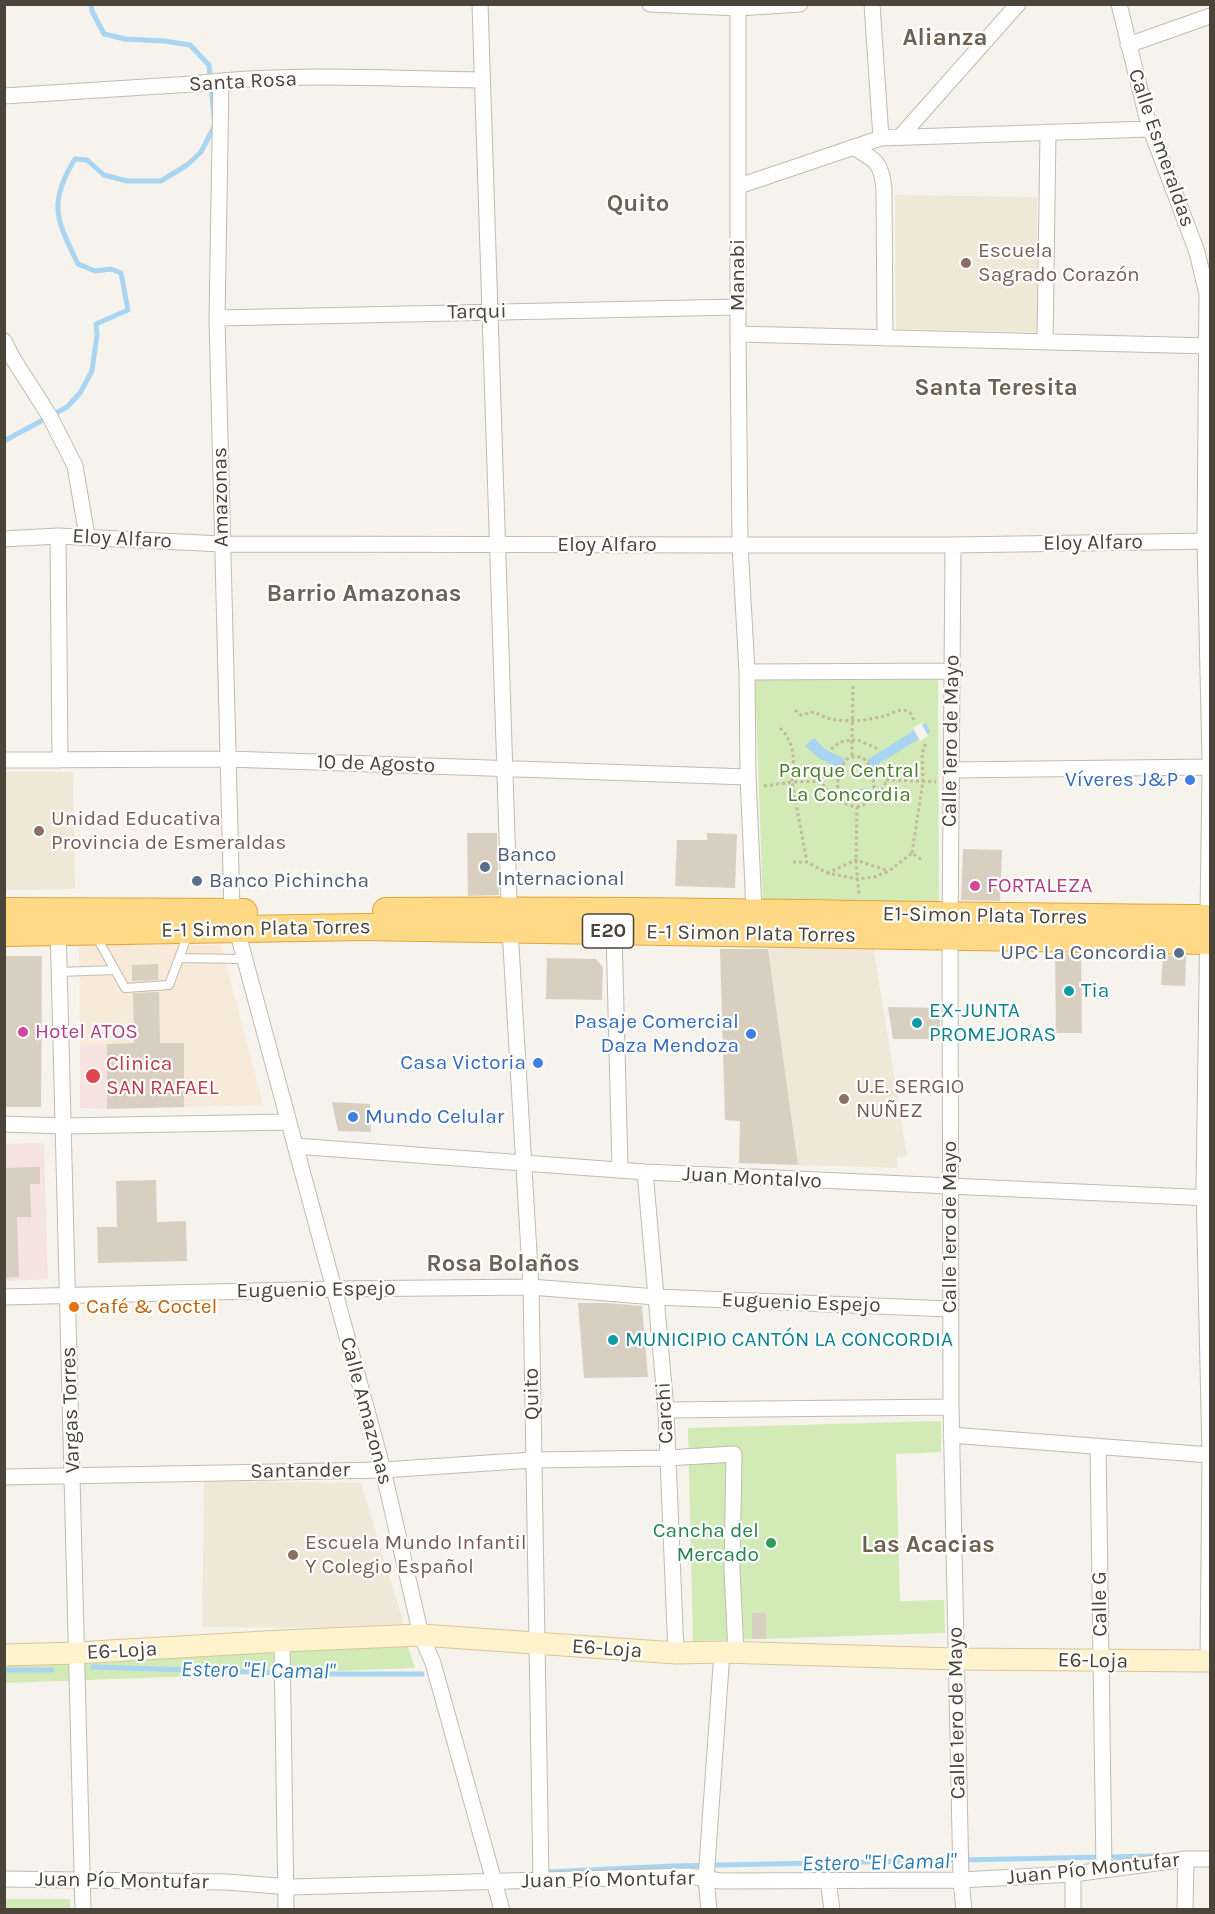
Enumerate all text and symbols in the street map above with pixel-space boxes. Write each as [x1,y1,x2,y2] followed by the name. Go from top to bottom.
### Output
[902,24,988,52] district label: Alianza
[1122,66,1200,230] street label: Calle Esmeraldas
[188,67,298,97] street label: Santa Rosa
[607,190,669,218] district label: Quito
[978,238,1140,288] place label: Escuela Sagrado Corazón
[725,239,751,311] street label: Manabi
[959,256,973,270] marker: Escuela Sagrado Corazón
[447,299,507,325] street label: Tarqui
[914,374,1078,402] district label: Santa Teresita
[208,447,234,547] street label: Amazonas
[72,524,172,554] street label: Eloy Alfaro
[1043,530,1143,556] street label: Eloy Alfaro
[557,532,657,558] street label: Eloy Alfaro
[267,580,461,608] district label: Barrio Amazonas
[937,655,965,827] street label: Calle 1ero de Mayo
[316,749,436,779] street label: 10 de Agosto
[779,758,919,808] park label: Parque Central La Concordia
[1065,767,1178,793] place label: Víveres J&P
[1183,773,1197,787] marker: Víveres J&P
[51,806,286,856] place label: Unidad Educativa Provincia de Esmeraldas
[32,824,46,838] marker: Unidad Educativa Provincia de Esmeraldas
[497,842,625,892] place label: Banco Internacional
[478,860,492,874] marker: Banco Internacional
[209,868,369,894] place label: Banco Pichincha
[987,873,1092,899] place label: FORTALEZA
[190,874,204,888] marker: Banco Pichincha
[968,879,982,893] marker: FORTALEZA
[882,902,1088,930] street label: E1-Simon Plata Torres
[582,914,634,948] road number: E20
[161,915,371,943] street label: E-1 Simon Plata Torres
[646,920,856,948] street label: E-1 Simon Plata Torres
[1000,940,1167,966] place label: UPC La Concordia
[1172,946,1186,960] marker: UPC La Concordia
[1081,978,1109,1004] place label: Tia
[1062,984,1076,998] marker: Tia
[929,998,1056,1048] place label: EX-JUNTA PROMEJORAS
[574,1009,739,1059] place label: Pasaje Comercial Daza Mendoza
[910,1016,924,1030] marker: EX-JUNTA PROMEJORAS
[35,1019,138,1045] place label: Hotel ATOS
[16,1025,30,1039] marker: Hotel ATOS
[744,1027,758,1041] marker: Pasaje Comercial Daza Mendoza
[400,1050,526,1076] place label: Casa Victoria
[106,1051,219,1101] place label: Clinica SAN RAFAEL
[531,1056,545,1070] marker: Casa Victoria
[84,1067,102,1085] marker: Clinica SAN RAFAEL
[856,1074,964,1124] place label: U.E. SERGIO NUÑEZ
[837,1092,851,1106] marker: U.E. SERGIO NUÑEZ
[365,1104,504,1130] place label: Mundo Celular
[346,1110,360,1124] marker: Mundo Celular
[937,1141,963,1313] street label: Calle 1ero de Mayo
[682,1162,822,1194] street label: Juan Montalvo
[426,1250,580,1278] district label: Rosa Bolaños
[236,1276,396,1304] street label: Euguenio Espejo
[721,1288,881,1318] street label: Euguenio Espejo
[86,1294,217,1320] place label: Café & Coctel
[67,1300,81,1314] marker: Café & Coctel
[625,1327,953,1353] place label: MUNICIPIO CANTÓN LA CONCORDIA
[606,1333,620,1347] marker: MUNICIPIO CANTÓN LA CONCORDIA
[334,1334,398,1488] street label: Calle Amazonas
[56,1346,86,1474] street label: Vargas Torres
[519,1368,545,1420] street label: Quito
[651,1381,679,1445] street label: Carchi
[250,1458,350,1484] street label: Santander
[653,1518,759,1568] place label: Cancha del Mercado
[305,1530,527,1580] place label: Escuela Mundo Infantil Y Colegio Español
[861,1531,995,1559] district label: Las Acacias
[764,1536,778,1550] marker: Cancha del Mercado
[286,1548,300,1562] marker: Escuela Mundo Infantil Y Colegio Español
[1087,1571,1113,1637] street label: Calle G
[943,1627,971,1799] street label: Calle 1ero de Mayo
[571,1634,643,1664] street label: E6-Loja
[86,1637,158,1665] street label: E6-Loja
[1058,1648,1128,1674] street label: E6-Loja
[181,1656,335,1686] water label: Estero "El Camal"
[1005,1847,1181,1891] street label: Juan Pío Montufar
[802,1848,956,1878] water label: Estero "El Camal"
[521,1866,695,1894] street label: Juan Pío Montufar
[35,1867,209,1895] street label: Juan Pío Montufar

